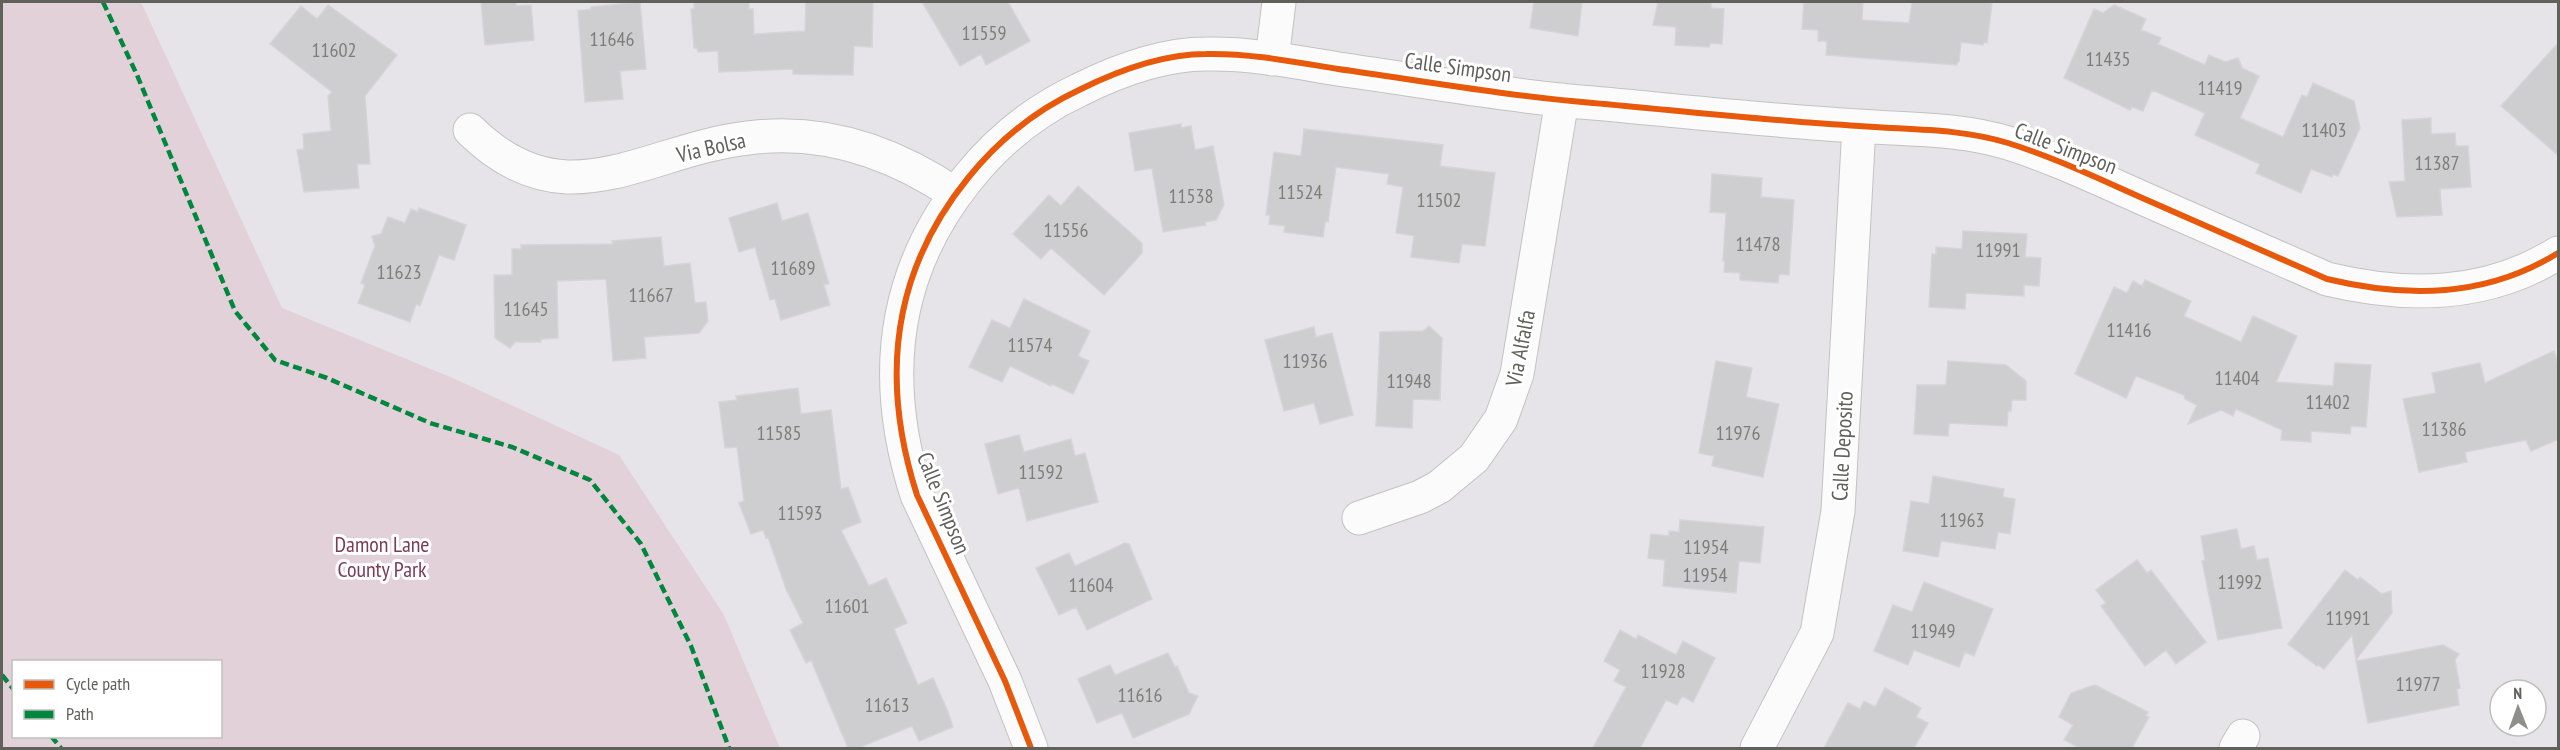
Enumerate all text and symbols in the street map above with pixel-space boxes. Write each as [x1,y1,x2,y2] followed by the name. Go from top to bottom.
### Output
[962,20,1007,46] house number: 11559
[590,26,635,52] house number: 11646
[312,37,357,63] house number: 11602
[1403,46,1513,88] street label: Calle Simpson
[2086,46,2131,72] house number: 11435
[2198,75,2243,101] house number: 11419
[2011,116,2121,180] street label: Calle Simpson
[2302,117,2347,143] house number: 11403
[673,126,748,169] street label: Via Bolsa
[2415,150,2460,176] house number: 11387
[1278,179,1323,205] house number: 11524
[1169,183,1214,209] house number: 11538
[1417,187,1462,213] house number: 11502
[1044,217,1089,243] house number: 11556
[1736,231,1781,257] house number: 11478
[1976,237,2021,263] house number: 11991
[771,255,816,281] house number: 11689
[377,259,422,285] house number: 11623
[629,282,674,308] house number: 11667
[504,296,549,322] house number: 11645
[1499,307,1541,390] street label: Via Alfalfa
[2107,317,2152,343] house number: 11416
[1008,332,1053,358] house number: 11574
[1283,348,1328,374] house number: 11936
[2215,365,2260,391] house number: 11404
[1387,368,1432,394] house number: 11948
[2306,389,2351,415] house number: 11402
[1825,390,1859,502] street label: Calle Deposito
[2422,416,2467,442] house number: 11386
[757,420,802,446] house number: 11585
[1716,420,1761,446] house number: 11976
[911,448,977,558] street label: Calle Simpson
[1019,459,1064,485] house number: 11592
[778,500,823,526] house number: 11593
[1940,507,1985,533] house number: 11963
[335,530,429,583] park label: Damon Lane County Park
[1684,534,1729,560] house number: 11954
[1683,562,1728,588] house number: 11954
[2218,569,2263,595] house number: 11992
[1069,572,1114,598] house number: 11604
[825,593,870,619] house number: 11601
[2326,605,2371,631] house number: 11991
[1911,618,1956,644] house number: 11949
[1641,658,1686,684] house number: 11928
[12,660,222,738] legend
[2396,671,2441,697] house number: 11977
[66,672,130,695] text: Cycle path
[2488,678,2548,738] north arrow
[1118,682,1163,708] house number: 11616
[2513,683,2522,703] text: N
[865,692,910,718] house number: 11613
[66,702,94,725] text: Path

